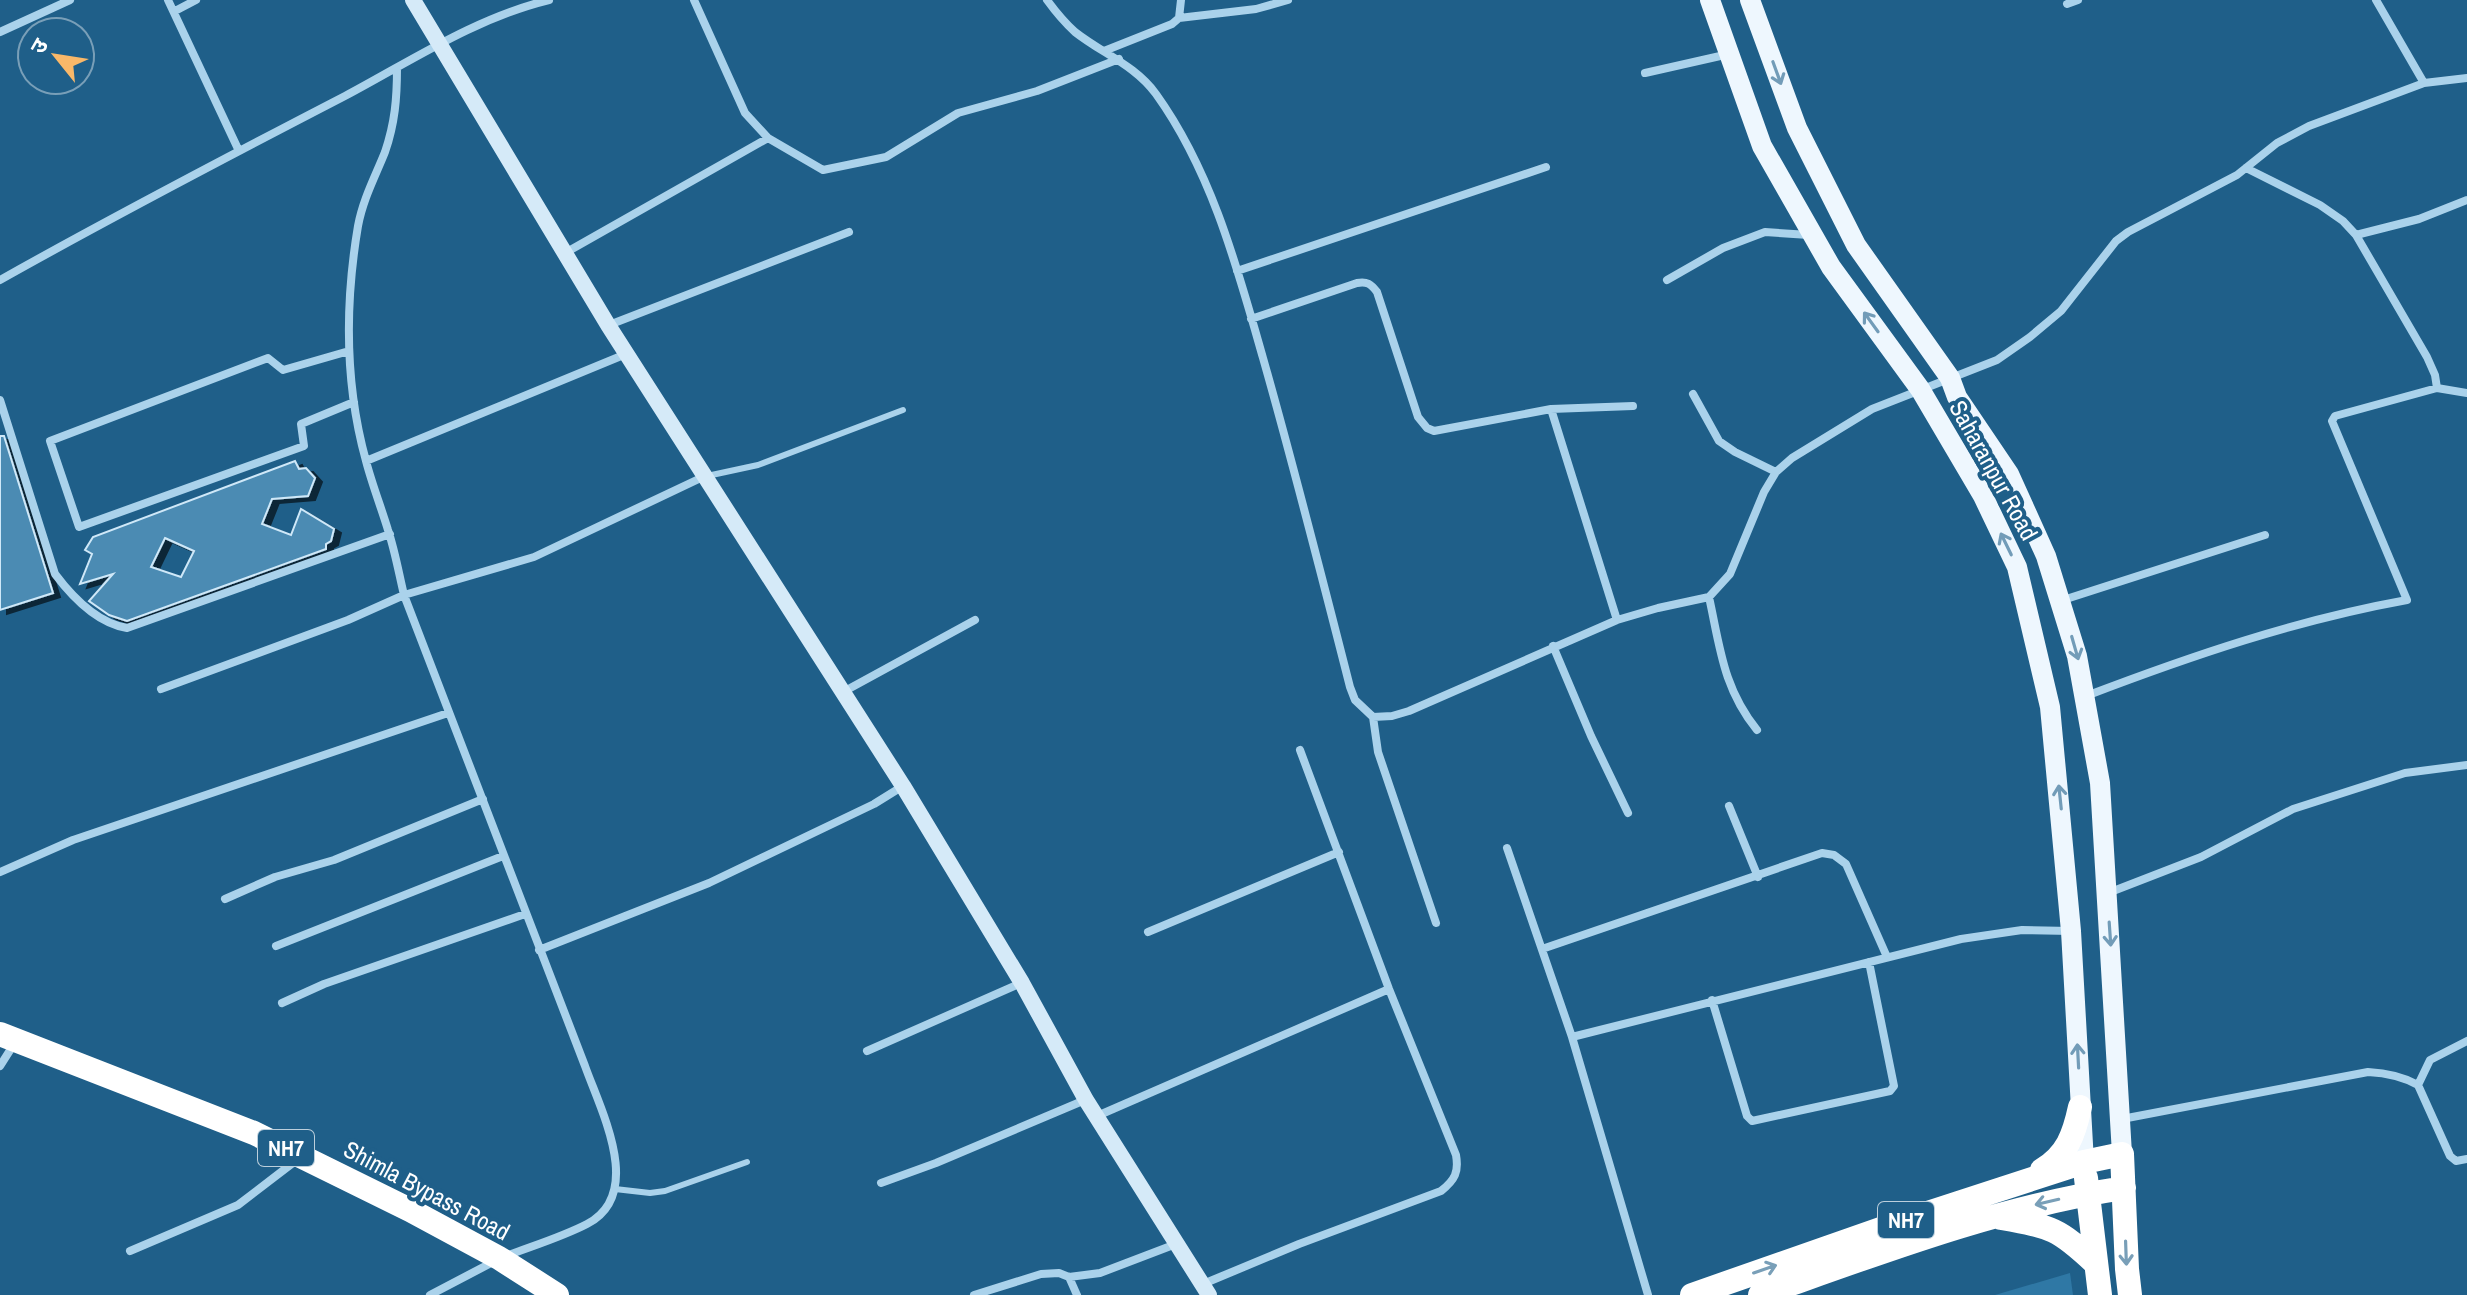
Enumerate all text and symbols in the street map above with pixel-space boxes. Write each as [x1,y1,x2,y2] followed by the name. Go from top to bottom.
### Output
[16,16,96,96] north arrow
[22,32,55,59] text: उ
[1771,60,1785,85] one-way arrow
[1863,312,1880,333] one-way arrow
[1942,394,2046,546] street label: Saharanpur Road
[1998,532,2013,556] one-way arrow
[2068,635,2083,661] one-way arrow
[2052,784,2067,811] one-way arrow
[2103,920,2118,947] one-way arrow
[2070,1043,2085,1070] one-way arrow
[258,1130,314,1166] road number: NH7
[338,1133,516,1247] street label: Shimla Bypass Road
[2035,1195,2060,1210] one-way arrow
[1878,1202,1934,1238] road number: NH7
[2119,1239,2134,1266] one-way arrow
[1753,1260,1778,1275] one-way arrow

